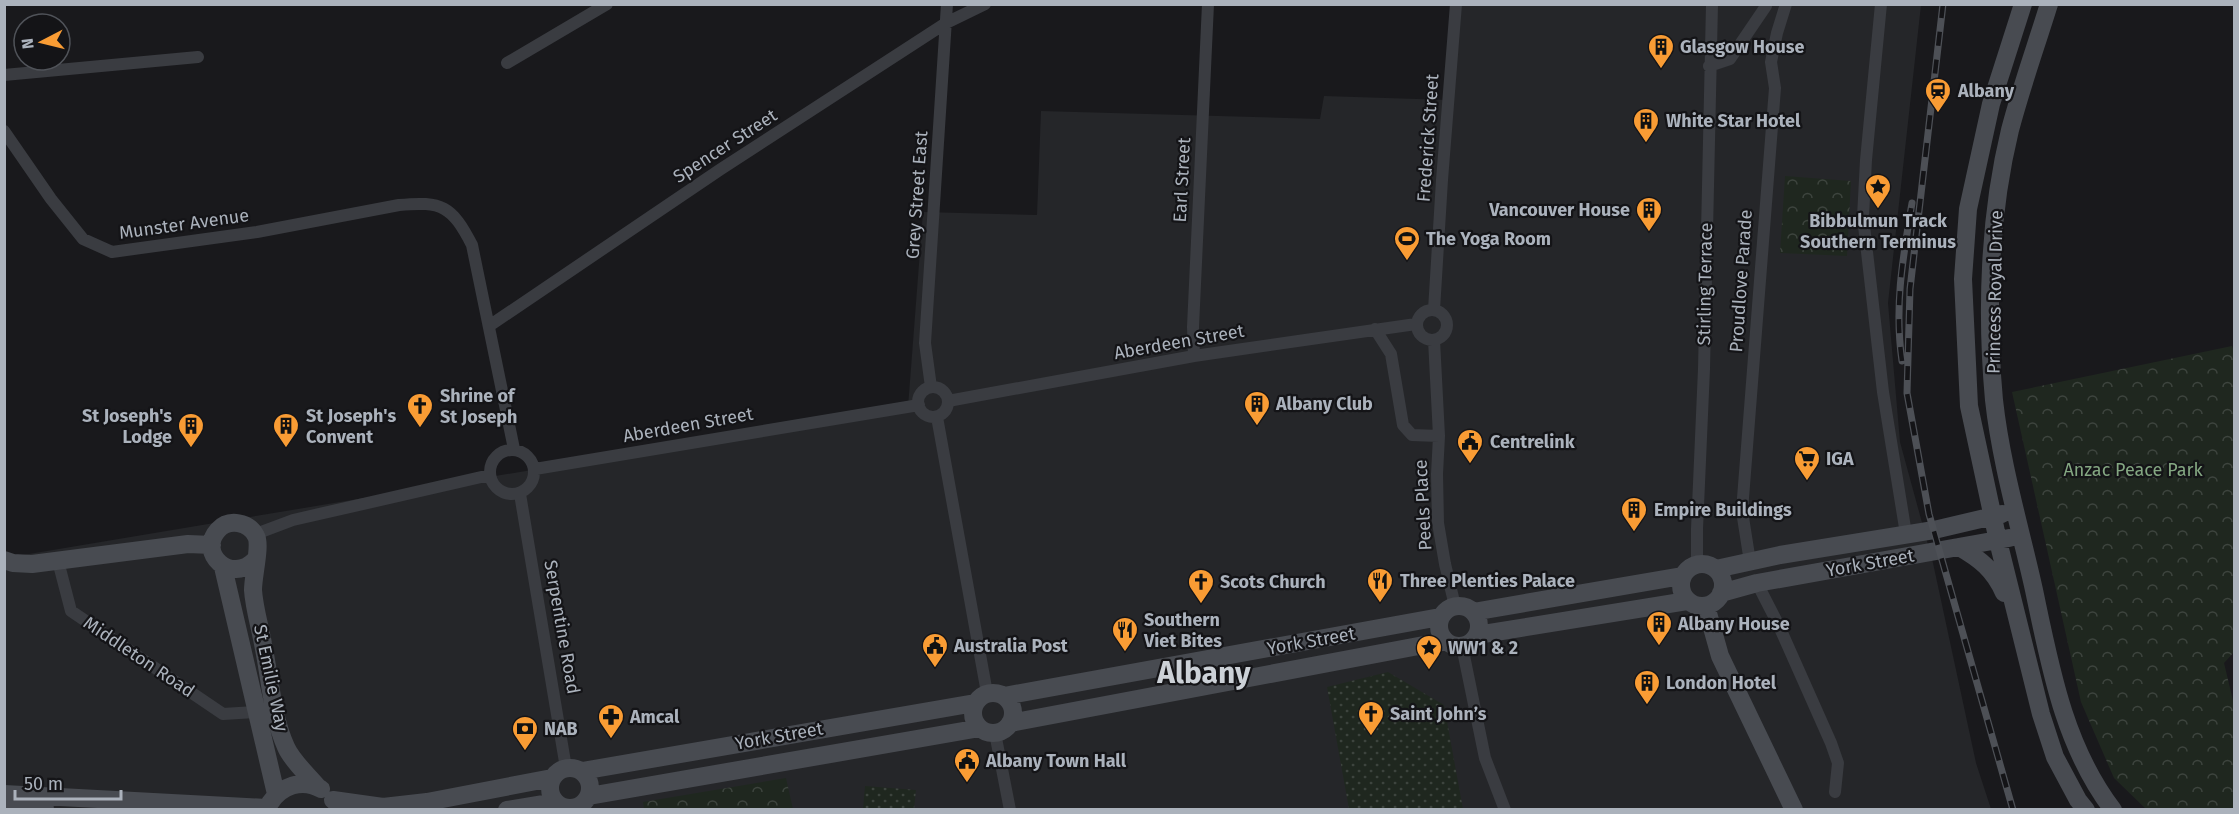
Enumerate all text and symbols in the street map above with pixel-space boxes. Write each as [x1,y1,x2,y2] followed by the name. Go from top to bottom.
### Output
[12,12,72,72] north arrow
[1646,32,1676,70] building icon: Glasgow House
[1680,36,1805,58] place label: Glasgow House
[18,37,38,50] text: N
[1413,73,1443,203] street label: Frederick Street
[1923,76,1953,114] station icon: Albany
[1957,80,2015,102] place label: Albany
[669,104,782,188] street label: Spencer Street
[1631,106,1661,144] building icon: White Star Hotel
[1666,110,1801,132] place label: White Star Hotel
[902,130,932,260] street label: Grey Street East
[1169,136,1195,223] street label: Earl Street
[1863,172,1893,210] place icon: Bibbulmun Track Southern Terminus
[1634,195,1664,233] building icon: Vancouver House
[1488,199,1630,221] place label: Vancouver House
[118,204,250,244] street label: Munster Avenue
[1725,209,1757,353] street label: Proudlove Parade
[1800,210,1956,253] place label: Bibbulmun Track Southern Terminus
[1983,210,2007,374] street label: Princess Royal Drive
[1693,223,1717,345] street label: Stirling Terrace
[1392,224,1422,262] sports icon: The Yoga Room
[1426,228,1551,250] place label: The Yoga Room
[1112,320,1246,364] street label: Aberdeen Street
[440,385,518,428] place label: Shrine of St Joseph
[1242,389,1272,427] building icon: Albany Club
[405,391,435,429] church icon: Shrine of St Joseph
[1275,393,1373,415] place label: Albany Club
[621,403,755,447] street label: Aberdeen Street
[82,405,172,448] place label: St Joseph's Lodge
[306,405,396,448] place label: St Joseph's Convent
[176,411,206,449] building icon: St Joseph's Lodge
[271,411,301,449] building icon: St Joseph's Convent
[1455,427,1485,465] public building icon: Centrelink
[1490,431,1576,453] place label: Centrelink
[1792,444,1822,482] supermarket icon: IGA
[1826,448,1854,470] place label: IGA
[1410,459,1436,551] street label: Peels Place
[2063,459,2203,481] park label: Anzac Peace Park
[1619,495,1649,533] building icon: Empire Buildings
[1654,499,1792,521] place label: Empire Buildings
[1824,544,1916,582] street label: York Street
[539,558,585,696] street label: Serpentine Road
[1365,566,1395,604] restaurant icon: Three Plenties Palace
[1186,567,1216,605] church icon: Scots Church
[1400,570,1575,592] place label: Three Plenties Palace
[1220,571,1326,593] place label: Scots Church
[1143,609,1222,652] place label: Southern Viet Bites
[1644,609,1674,647] building icon: Albany House
[79,612,199,702] street label: Middleton Road
[1677,613,1790,635] place label: Albany House
[1110,615,1140,653] restaurant icon: Southern Viet Bites
[1265,622,1357,660] street label: York Street
[249,623,293,734] street label: St Emilie Way
[920,631,950,669] public building icon: Australia Post
[1414,633,1444,671] place icon: WW1 & 2
[953,635,1069,657] place label: Australia Post
[1448,637,1518,659] place label: WW1 & 2
[1156,655,1251,691] district label: Albany
[1632,668,1662,706] building icon: London Hotel
[1666,672,1777,694] place label: London Hotel
[1356,699,1386,737] church icon: Saint John’s
[596,702,626,740] pharmacy icon: Amcal
[1390,703,1487,725] place label: Saint John’s
[629,706,680,728] place label: Amcal
[510,714,540,752] bank icon: NAB
[733,717,825,755] street label: York Street
[544,718,578,740] place label: NAB
[952,746,982,784] public building icon: Albany Town Hall
[985,750,1127,772] place label: Albany Town Hall
[15,763,122,801] scale bar
[24,773,63,795] text: 50 m

